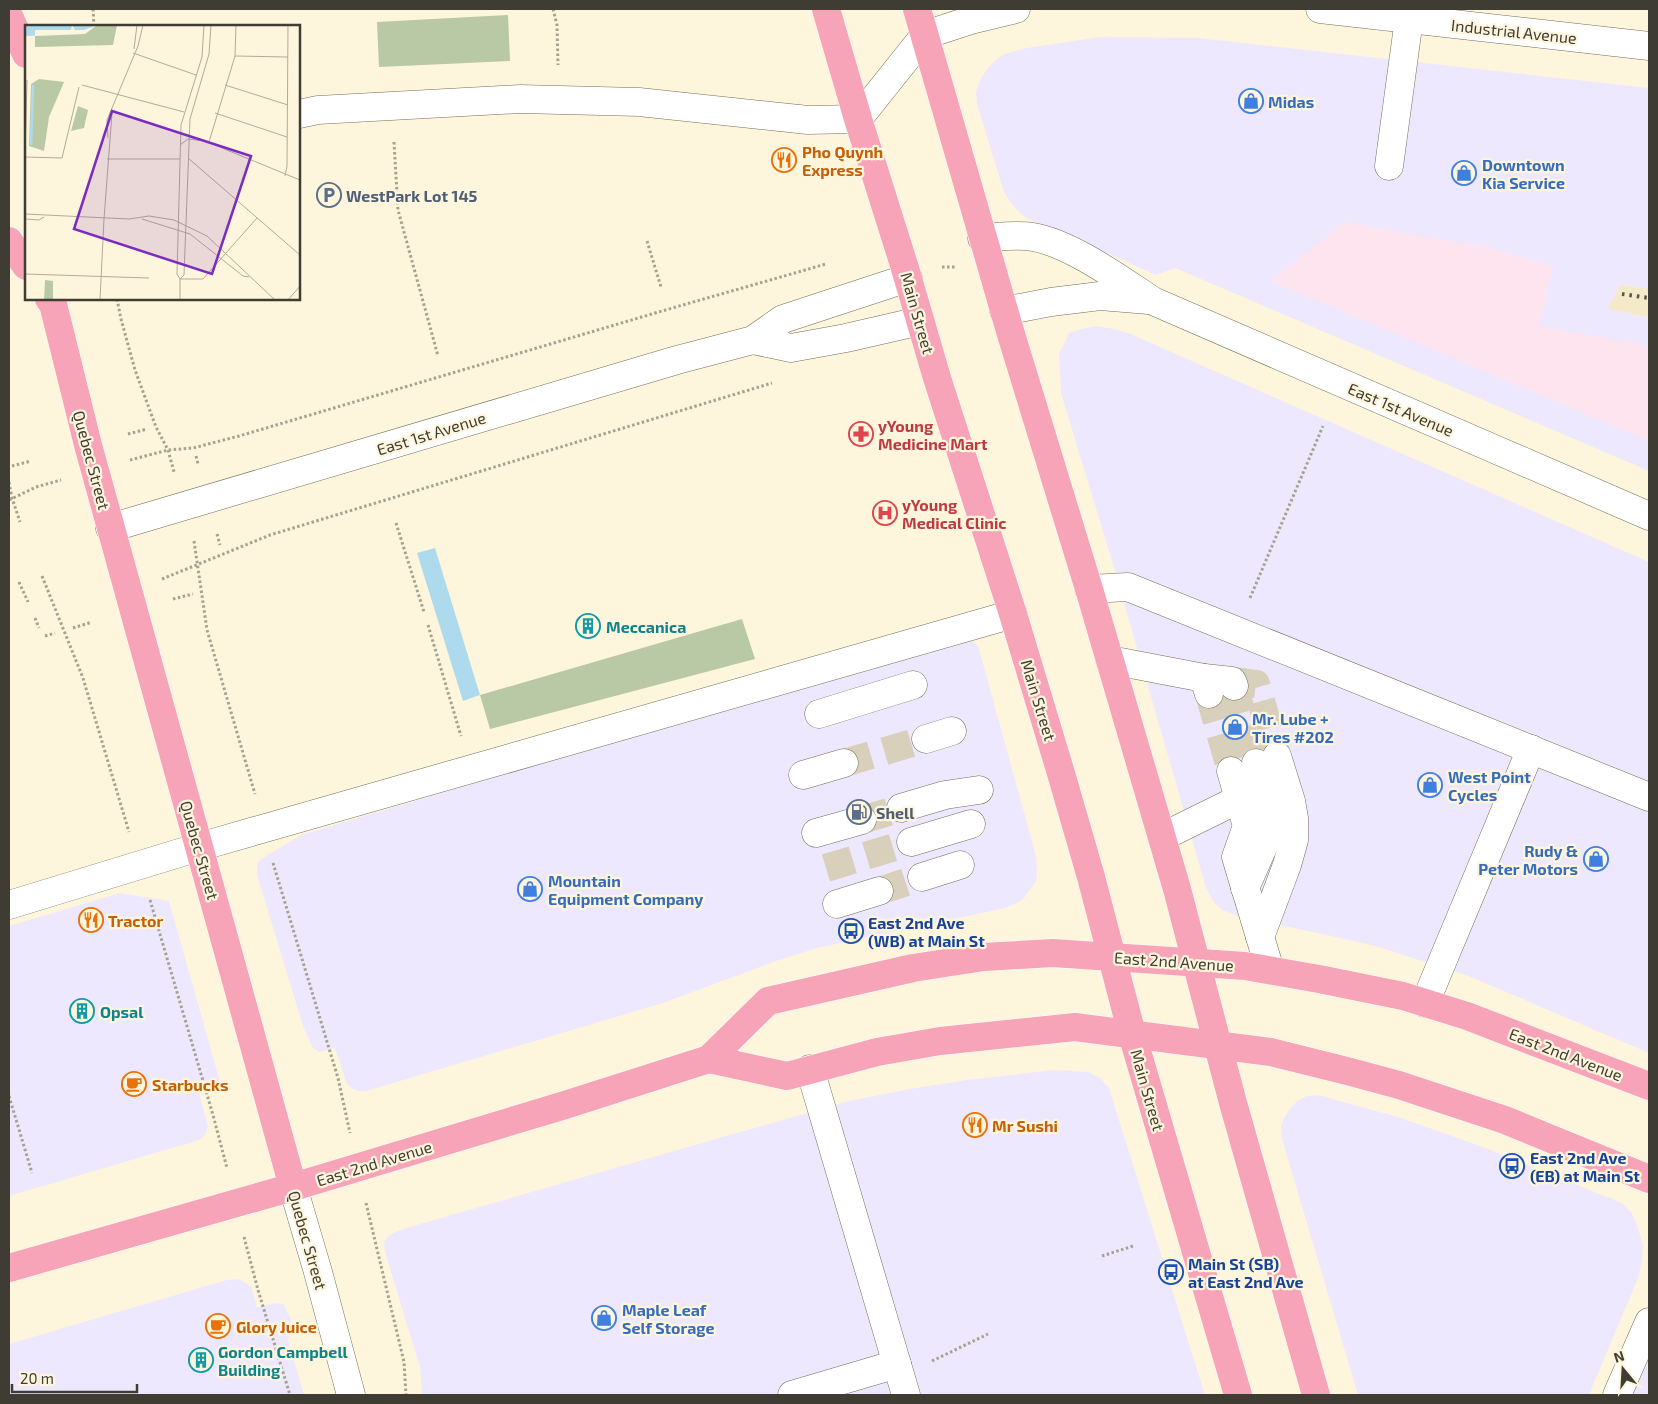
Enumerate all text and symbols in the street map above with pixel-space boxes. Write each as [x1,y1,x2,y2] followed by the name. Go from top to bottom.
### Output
[1450,15,1578,47] street label: Industrial Avenue
[25,25,300,300] inset map
[1238,88,1264,114] shop icon: Midas
[1268,92,1314,111] place label: Midas
[802,142,883,179] place label: Pho Quynh Express
[771,147,797,173] restaurant icon: Pho Quynh Express
[1482,155,1565,192] place label: Downtown Kia Service
[1451,160,1477,186] shop icon: Downtown Kia Service
[316,182,342,208] parking icon: WestPark Lot 145
[346,186,478,205] place label: WestPark Lot 145
[897,270,939,356] street label: Main Street
[1345,378,1457,440] street label: East 1st Avenue
[374,407,488,459] street label: East 1st Avenue
[69,408,114,512] street label: Quebec Street
[878,416,988,453] place label: yYoung Medicine Mart
[848,421,874,447] pharmacy icon: yYoung Medicine Mart
[902,495,1007,532] place label: yYoung Medical Clinic
[872,500,898,526] hospital icon: yYoung Medical Clinic
[575,613,601,639] building icon: Meccanica
[606,617,686,636] place label: Meccanica
[1018,657,1060,743] street label: Main Street
[1252,709,1334,746] place label: Mr. Lube + Tires #202
[1222,714,1248,740] shop icon: Mr. Lube + Tires #202
[1448,767,1531,805] place label: West Point Cycles
[1417,772,1443,798] shop icon: West Point Cycles
[176,798,223,902] street label: Quebec Street
[846,799,872,825] fuel station icon: Shell
[876,803,915,822] place label: Shell
[1478,841,1578,878] place label: Rudy & Peter Motors
[1583,846,1609,872] shop icon: Rudy & Peter Motors
[548,871,703,909] place label: Mountain Equipment Company
[517,876,543,902] shop icon: Mountain Equipment Company
[78,907,104,933] restaurant icon: Tractor
[108,911,163,930] place label: Tractor
[868,913,985,950] place label: East 2nd Ave (WB) at Main St
[838,918,864,944] bus stop icon: East 2nd Ave (WB) at Main St
[1114,947,1234,975] street label: East 2nd Avenue
[69,998,95,1024] building icon: Opsal
[100,1002,144,1021] place label: Opsal
[1507,1024,1625,1084] street label: East 2nd Avenue
[1127,1047,1169,1133] street label: Main Street
[121,1071,147,1097] cafe icon: Starbucks
[152,1075,228,1094] place label: Starbucks
[962,1112,988,1138] restaurant icon: Mr Sushi
[992,1116,1058,1135] place label: Mr Sushi
[314,1136,434,1190] street label: East 2nd Avenue
[1530,1148,1640,1185] place label: East 2nd Ave (EB) at Main St
[1499,1153,1525,1179] bus stop icon: East 2nd Ave (EB) at Main St
[284,1188,331,1292] street label: Quebec Street
[1188,1254,1304,1291] place label: Main St (SB) at East 2nd Ave
[1158,1259,1184,1285] bus stop icon: Main St (SB) at East 2nd Ave
[622,1300,715,1337] place label: Maple Leaf Self Storage
[591,1305,617,1331] shop icon: Maple Leaf Self Storage
[205,1313,231,1339] cafe icon: Glory Juice
[236,1317,317,1337] place label: Glory Juice
[218,1342,349,1379] place label: Gordon Campbell Building
[1598,1344,1648,1394] north arrow
[188,1347,214,1373] building icon: Gordon Campbell Building
[1611,1347,1626,1366] text: N
[12,1362,138,1394] scale bar
[20,1369,54,1387] text: 20 m

